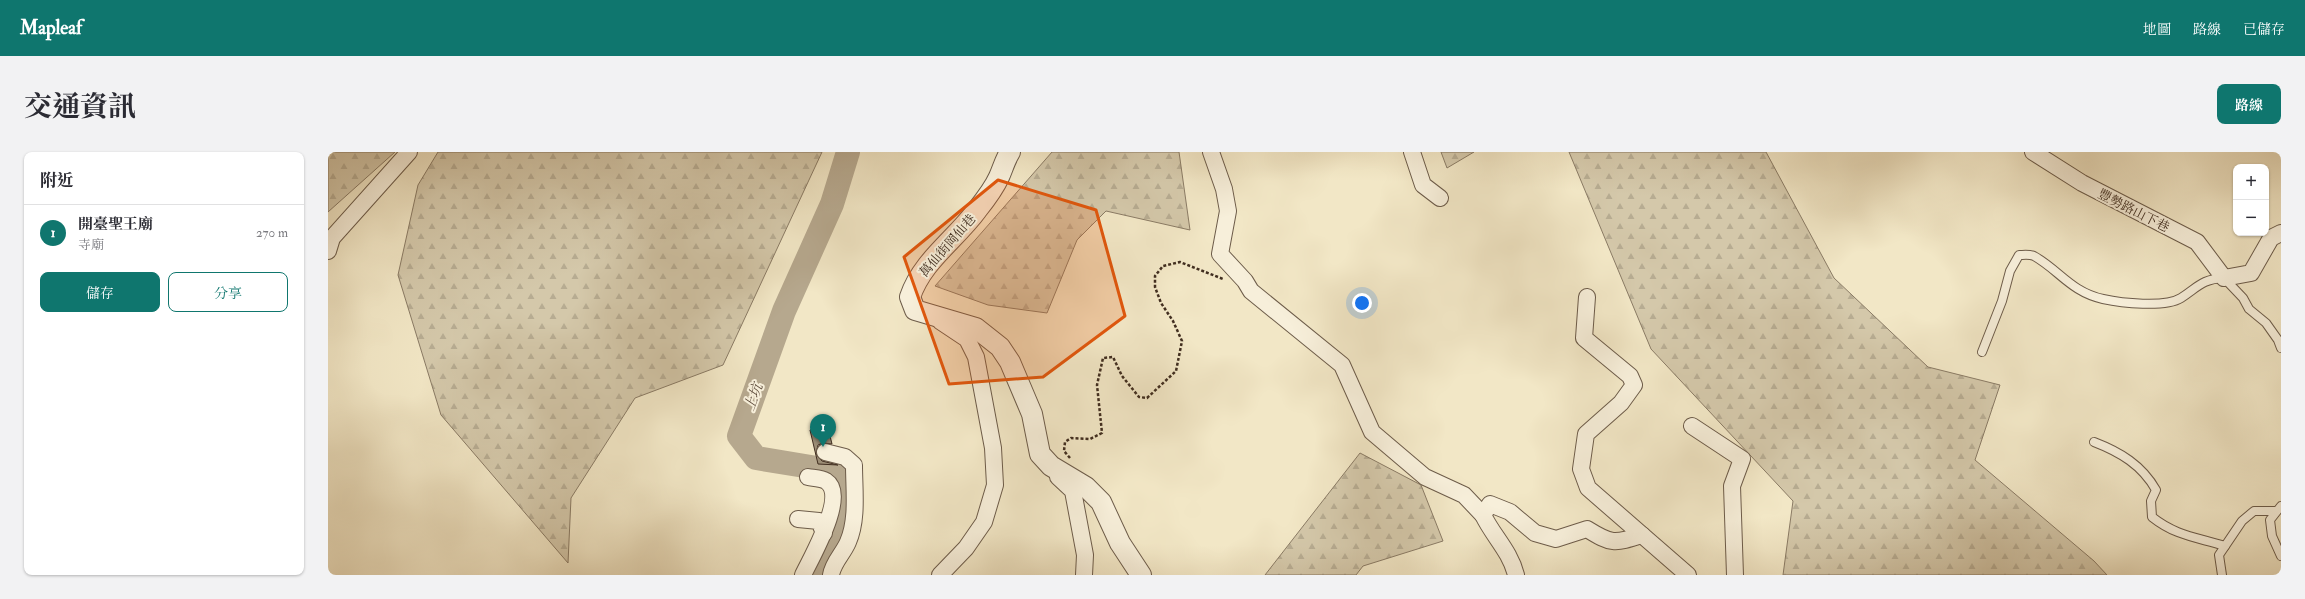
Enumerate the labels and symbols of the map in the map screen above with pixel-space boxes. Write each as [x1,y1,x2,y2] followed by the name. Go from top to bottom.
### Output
[2095,186,2172,236] street label: 豐勢路山下巷
[916,211,979,280] street label: 萬仙街岡仙巷
[1352,293,1372,313] your location
[741,379,767,413] water label: 上坑
[810,414,836,447] pin: 1

